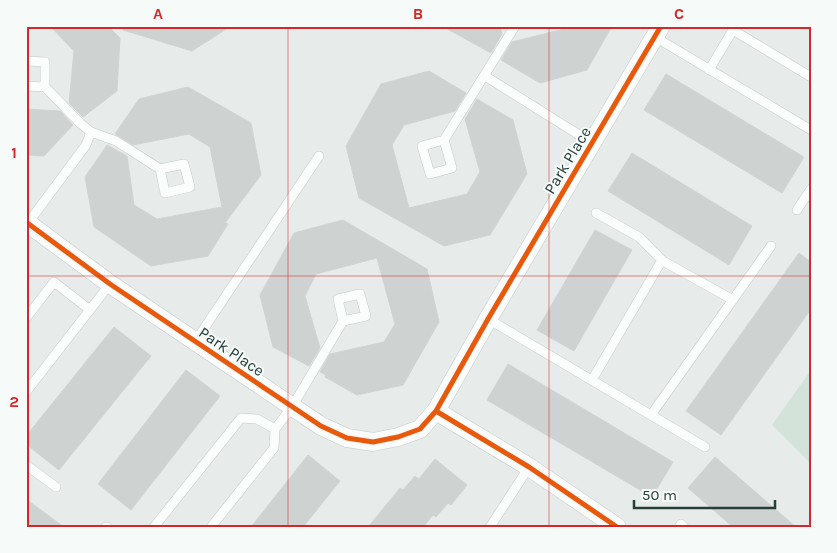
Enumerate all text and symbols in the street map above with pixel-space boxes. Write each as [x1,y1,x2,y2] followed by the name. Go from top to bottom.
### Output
[153,4,163,23] text: A
[413,4,423,23] text: B
[674,4,684,23] text: C
[540,123,595,197] street label: Park Place
[11,143,17,162] text: 1
[195,323,268,380] street label: Park Place
[9,392,19,411] text: 2
[634,478,776,510] scale bar
[642,486,677,504] text: 50 m

